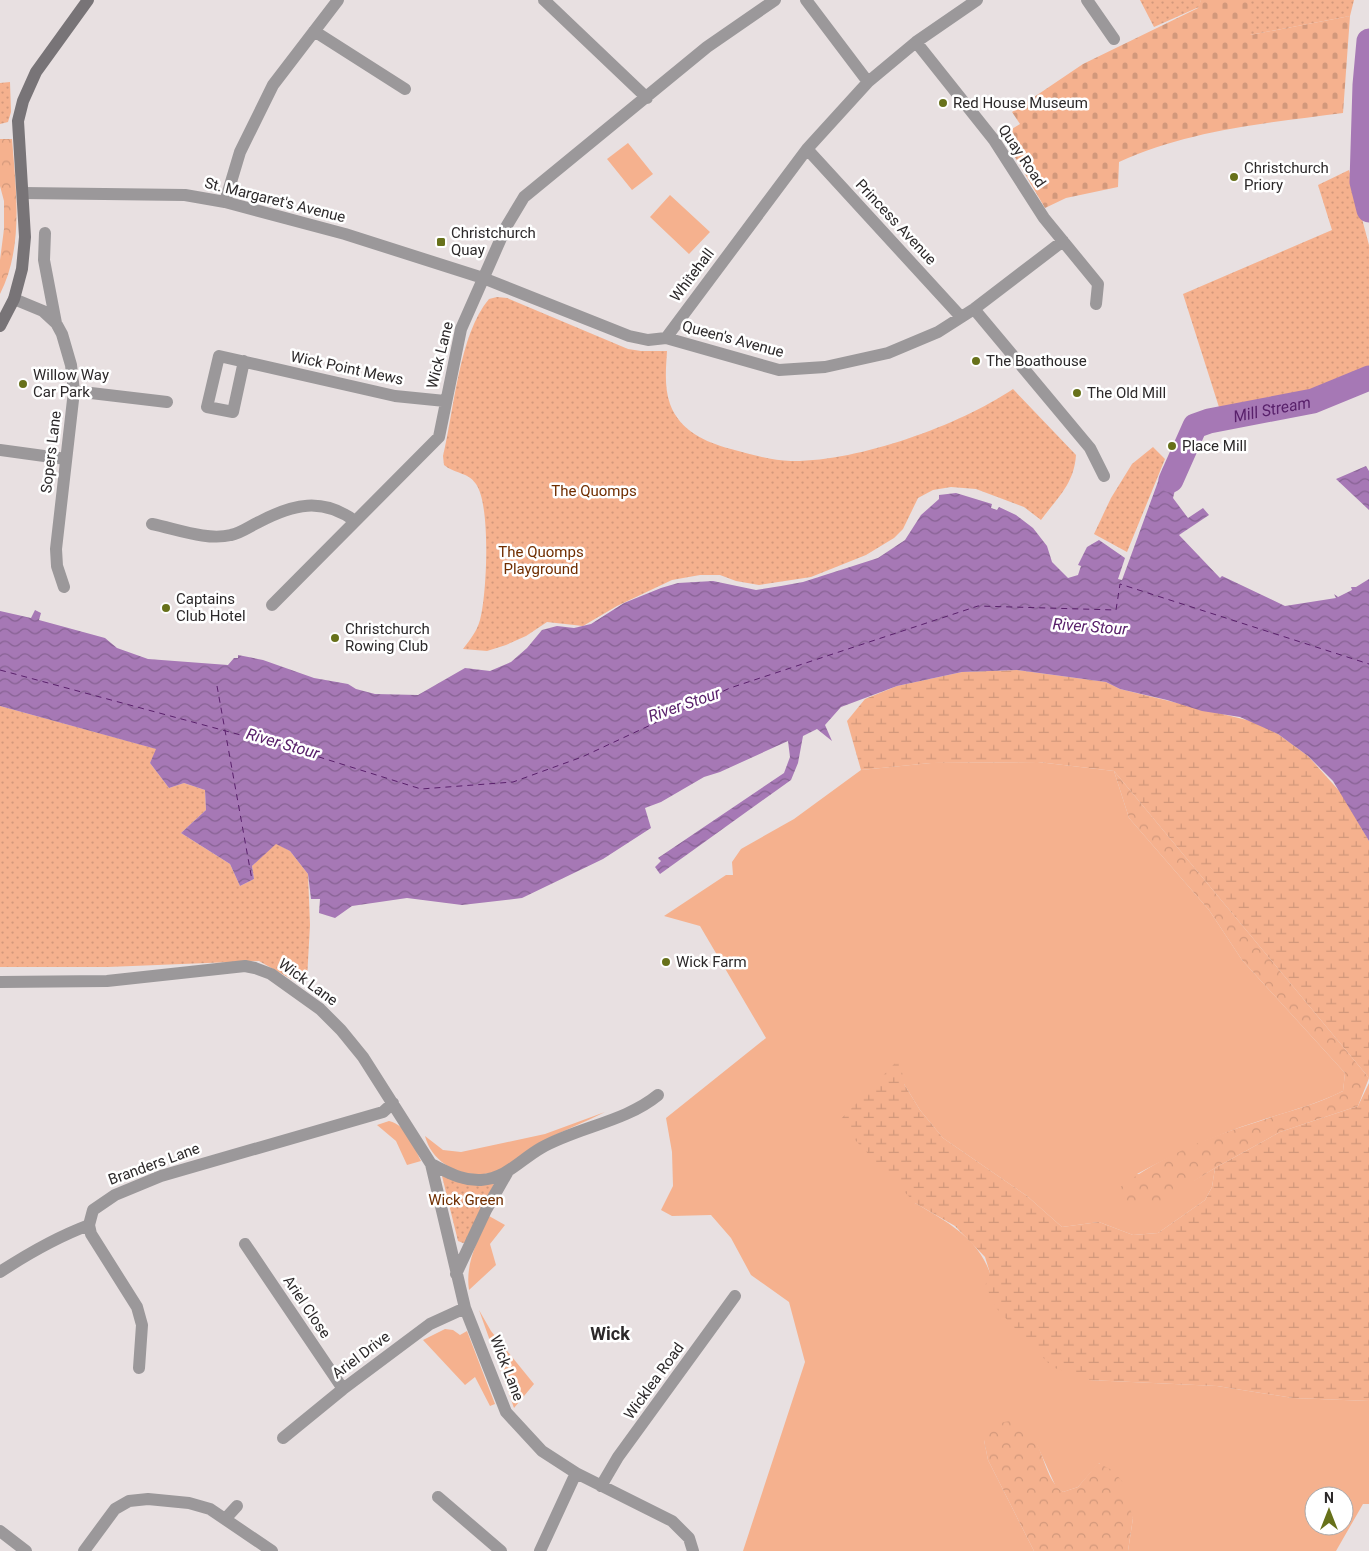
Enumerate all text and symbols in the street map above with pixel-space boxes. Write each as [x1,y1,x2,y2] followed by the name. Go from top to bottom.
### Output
[953,94,1088,112] place label: Red House Museum
[937,97,949,109] marker: Red House Museum
[994,121,1050,191] street label: Quay Road
[1244,159,1329,194] place label: Christchurch Priory
[1228,171,1240,183] marker: Christchurch Priory
[203,174,347,226] street label: St. Margaret's Avenue
[852,175,940,269] street label: Princess Avenue
[451,224,536,259] place label: Christchurch Quay
[435,236,447,248] marker: Christchurch Quay
[666,245,718,305] street label: Whitehall
[680,317,786,361] street label: Queen's Avenue
[423,319,457,390] street label: Wick Lane
[289,347,405,389] street label: Wick Point Mews
[986,352,1087,370] place label: The Boathouse
[970,355,982,367] marker: The Boathouse
[33,366,109,401] place label: Willow Way Car Park
[17,378,29,390] marker: Willow Way Car Park
[1087,384,1166,402] place label: The Old Mill
[1071,387,1083,399] marker: The Old Mill
[1232,393,1312,426] water label: Mill Stream
[37,410,65,494] street label: Sopers Lane
[1182,437,1247,455] place label: Place Mill
[1166,440,1178,452] marker: Place Mill
[551,482,637,500] park label: The Quomps
[498,543,584,578] park label: The Quomps Playground
[176,590,246,625] place label: Captains Club Hotel
[160,602,172,614] marker: Captains Club Hotel
[1052,614,1129,639] water label: River Stour
[345,620,430,655] place label: Christchurch Rowing Club
[329,632,341,644] marker: Christchurch Rowing Club
[646,683,723,726] water label: River Stour
[244,724,322,763] water label: River Stour
[676,953,747,971] place label: Wick Farm
[275,955,341,1009] street label: Wick Lane
[660,956,672,968] marker: Wick Farm
[106,1139,202,1189] street label: Branders Lane
[428,1191,504,1209] park label: Wick Green
[280,1272,334,1342] street label: Ariel Close
[590,1323,630,1344] district label: Wick
[329,1327,393,1383] street label: Ariel Drive
[486,1333,528,1403] street label: Wick Lane
[620,1339,688,1423] street label: Wicklea Road
[1304,1486,1354,1536] north arrow
[1324,1490,1334,1506] text: N

